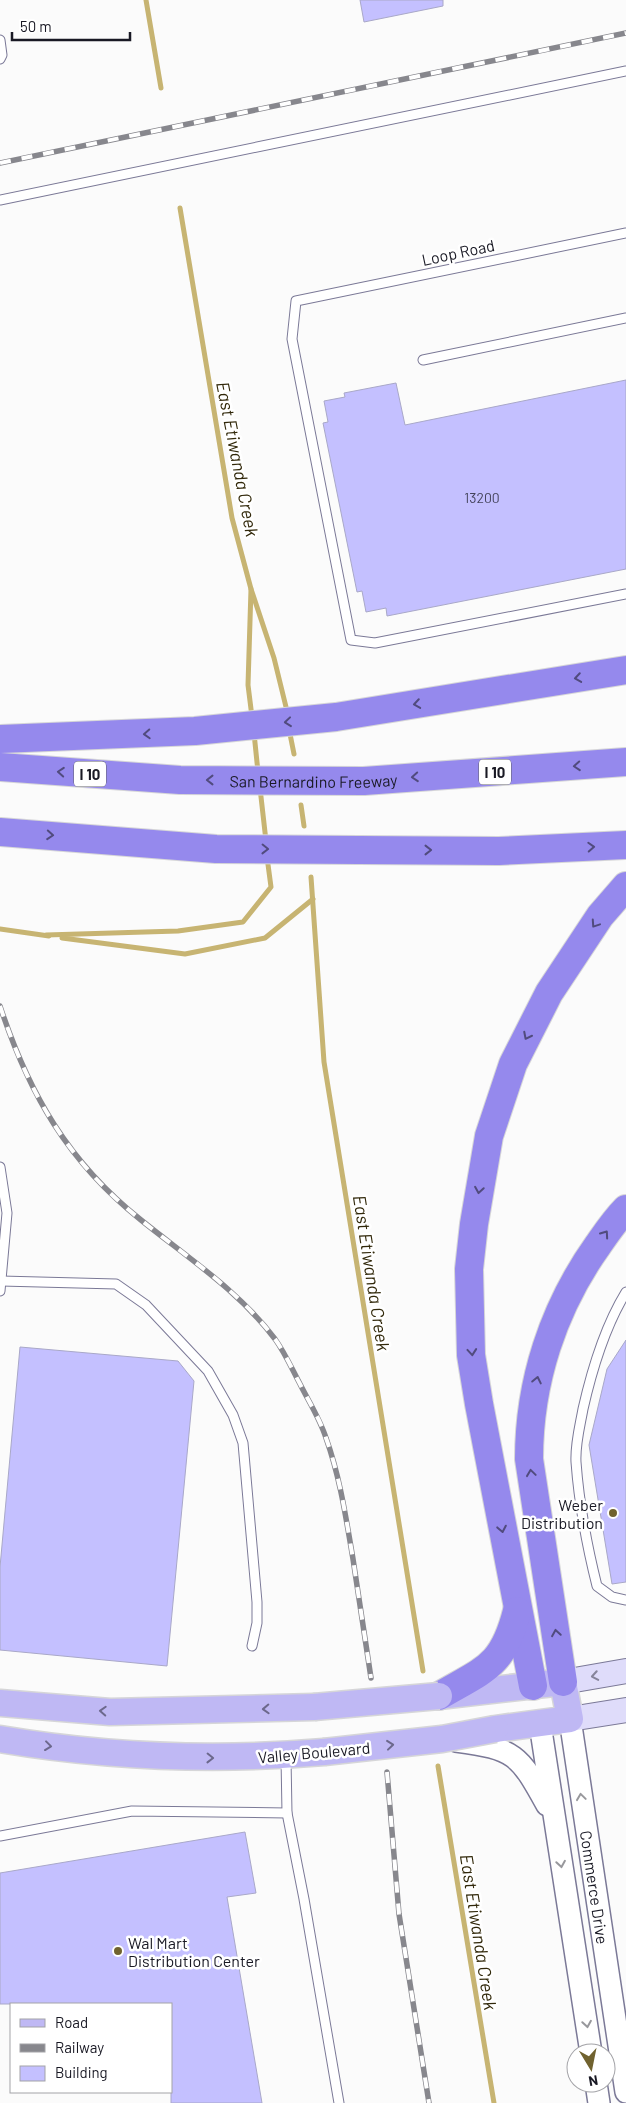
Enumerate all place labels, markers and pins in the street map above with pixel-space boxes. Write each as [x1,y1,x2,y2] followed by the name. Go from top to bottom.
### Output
[521,1495,603,1532] place label: Weber Distribution
[607,1507,619,1519] marker: Weber Distribution
[128,1933,260,1970] place label: Wal Mart Distribution Center
[112,1945,124,1957] marker: Wal Mart Distribution Center

